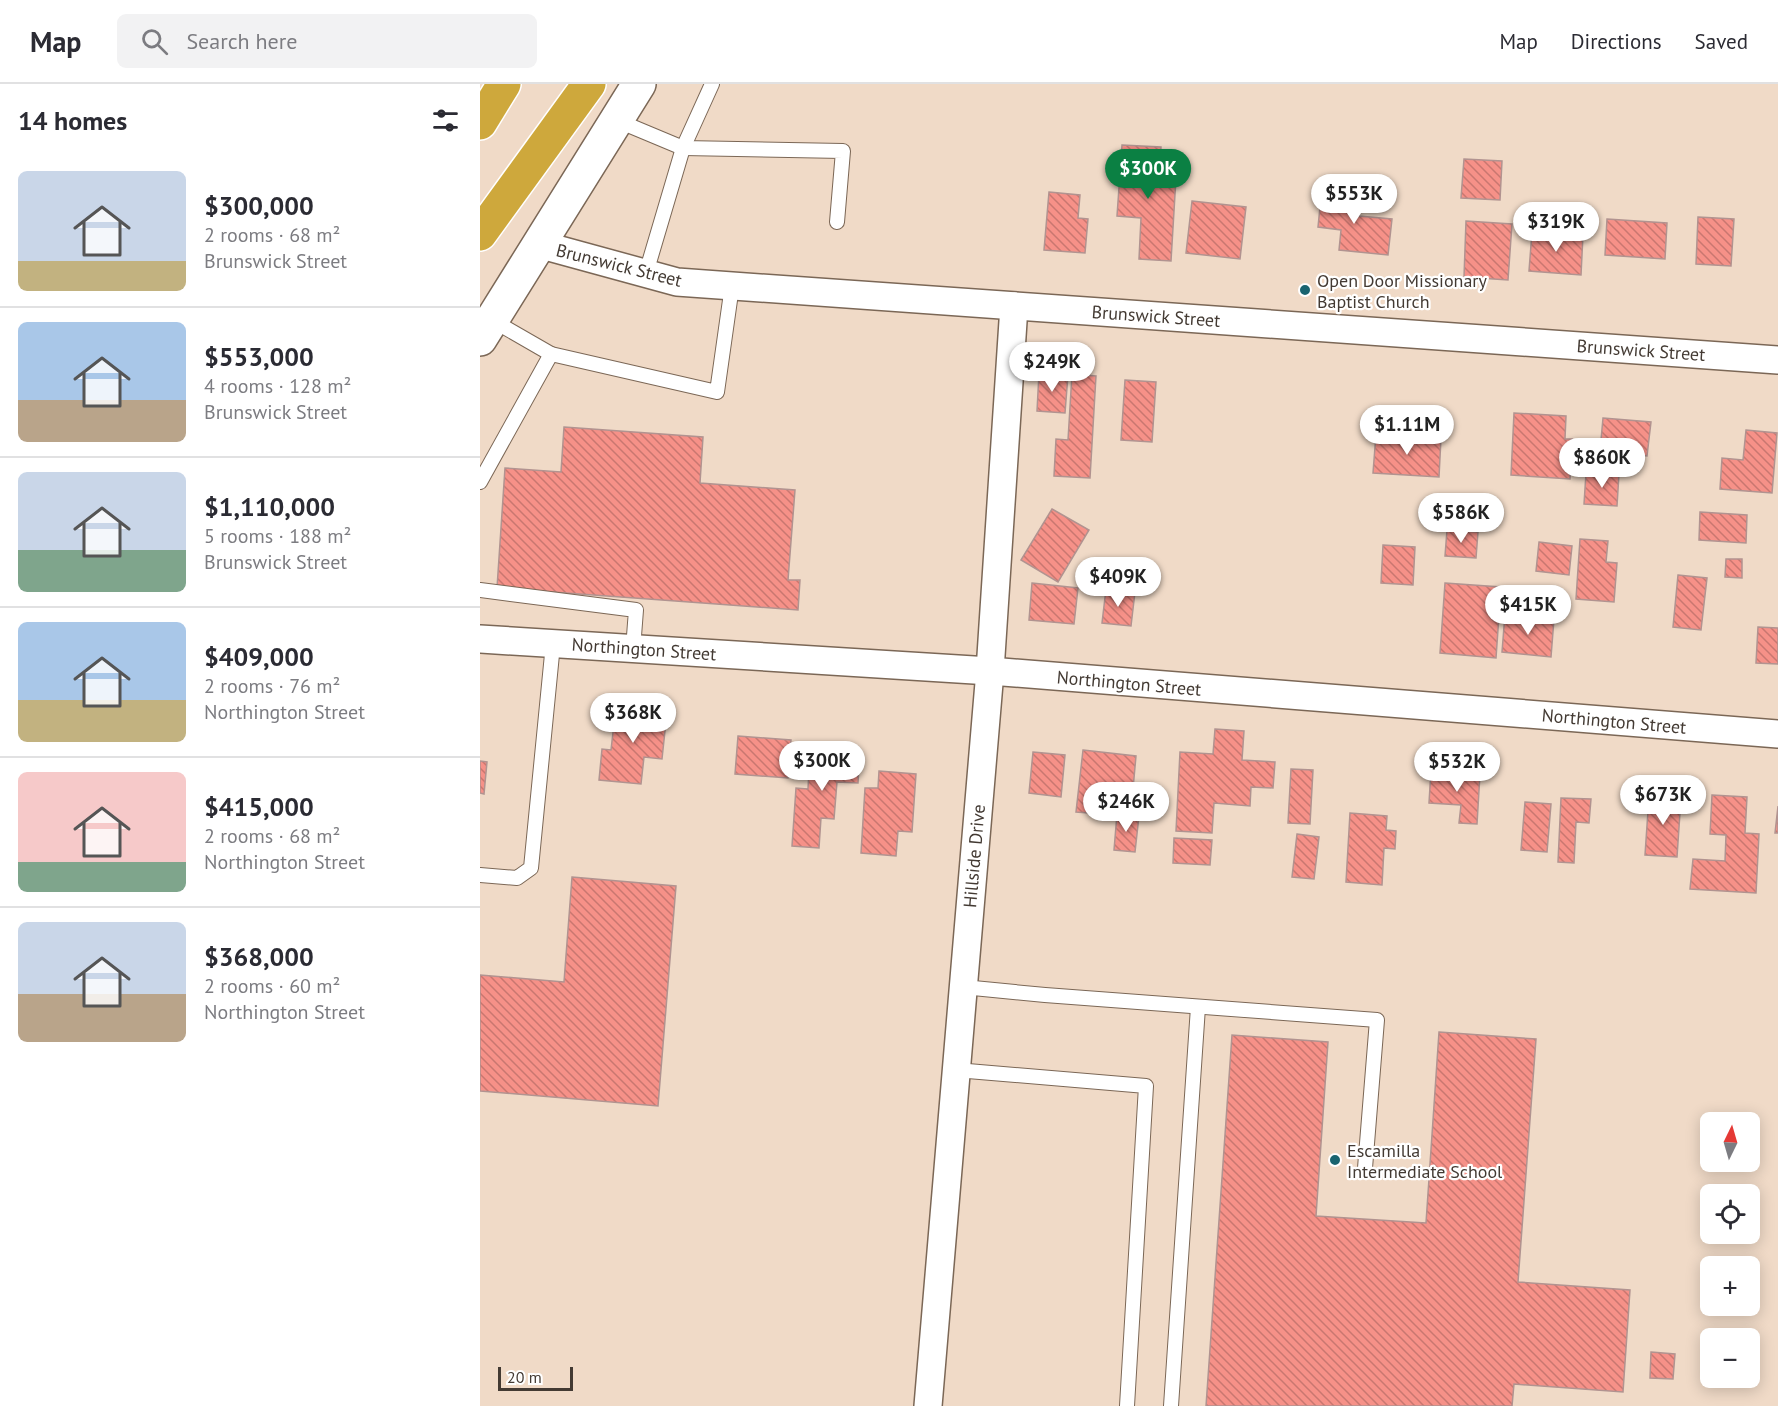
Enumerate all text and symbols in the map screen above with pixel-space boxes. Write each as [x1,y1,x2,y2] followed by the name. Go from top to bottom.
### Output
[117,14,537,68] search box
[30,23,81,60] text: Map
[138,25,171,58] icon: search
[186,27,297,55] text: Search here
[1499,28,1538,55] text: Map
[1571,28,1662,55] text: Directions
[1695,28,1748,55] text: Saved
[18,104,127,137] text: 14 homes
[429,104,462,137] icon: filters
[1106,149,1190,200] pin: $300K
[1119,155,1177,181] text: $300K
[1312,174,1396,225] pin: $553K
[1325,180,1383,206] text: $553K
[204,189,314,222] text: $300,000
[66,195,138,267] icon: home
[1514,202,1598,253] pin: $319K
[1527,208,1585,234] text: $319K
[204,222,340,248] text: 2 rooms · 68 m²
[554,238,684,292] street label: Brunswick Street
[204,248,347,274] text: Brunswick Street
[1317,269,1487,313] place label: Open Door Missionary Baptist Church
[1298,283,1312,297] marker: Open Door Missionary Baptist Church
[1091,300,1221,332] street label: Brunswick Street
[1576,334,1706,366] street label: Brunswick Street
[204,340,314,373] text: $553,000
[1010,342,1094,393] pin: $249K
[66,346,138,418] icon: home
[1023,348,1081,374] text: $249K
[204,373,351,399] text: 4 rooms · 128 m²
[204,399,347,425] text: Brunswick Street
[1358,405,1456,456] pin: $1.11M
[1374,411,1440,437] text: $1.11M
[1560,438,1644,489] pin: $860K
[1573,444,1631,470] text: $860K
[204,490,335,523] text: $1,110,000
[1419,493,1503,544] pin: $586K
[66,496,138,568] icon: home
[1432,499,1490,525] text: $586K
[204,523,351,549] text: 5 rooms · 188 m²
[204,549,347,575] text: Brunswick Street
[1076,557,1160,608] pin: $409K
[1089,563,1147,589] text: $409K
[1486,585,1570,636] pin: $415K
[1499,591,1557,617] text: $415K
[571,632,717,666] street label: Northington Street
[204,640,314,673] text: $409,000
[66,646,138,718] icon: home
[1056,665,1202,701] street label: Northington Street
[204,673,340,699] text: 2 rooms · 76 m²
[591,693,675,744] pin: $368K
[204,699,365,725] text: Northington Street
[604,699,662,725] text: $368K
[1541,703,1687,739] street label: Northington Street
[780,741,864,792] pin: $300K
[1415,742,1499,793] pin: $532K
[793,747,851,773] text: $300K
[1428,748,1486,774] text: $532K
[1621,775,1705,826] pin: $673K
[1634,781,1692,807] text: $673K
[1084,782,1168,833] pin: $246K
[1097,788,1155,814] text: $246K
[204,790,314,823] text: $415,000
[66,796,138,868] icon: home
[958,803,990,909] street label: Hillside Drive
[204,823,340,849] text: 2 rooms · 68 m²
[204,849,365,875] text: Northington Street
[204,940,314,973] text: $368,000
[66,946,138,1018] icon: home
[204,973,340,999] text: 2 rooms · 60 m²
[204,999,365,1025] text: Northington Street
[1700,1112,1760,1172] north arrow
[1700,1112,1760,1388] map controls
[1347,1139,1503,1183] place label: Escamilla Intermediate School
[1328,1153,1342,1167] marker: Escamilla Intermediate School
[1700,1184,1760,1244] button: locate
[1700,1256,1760,1316] button: +
[1700,1328,1760,1388] button: −
[498,1364,573,1392] scale bar
[507,1367,542,1387] text: 20 m

